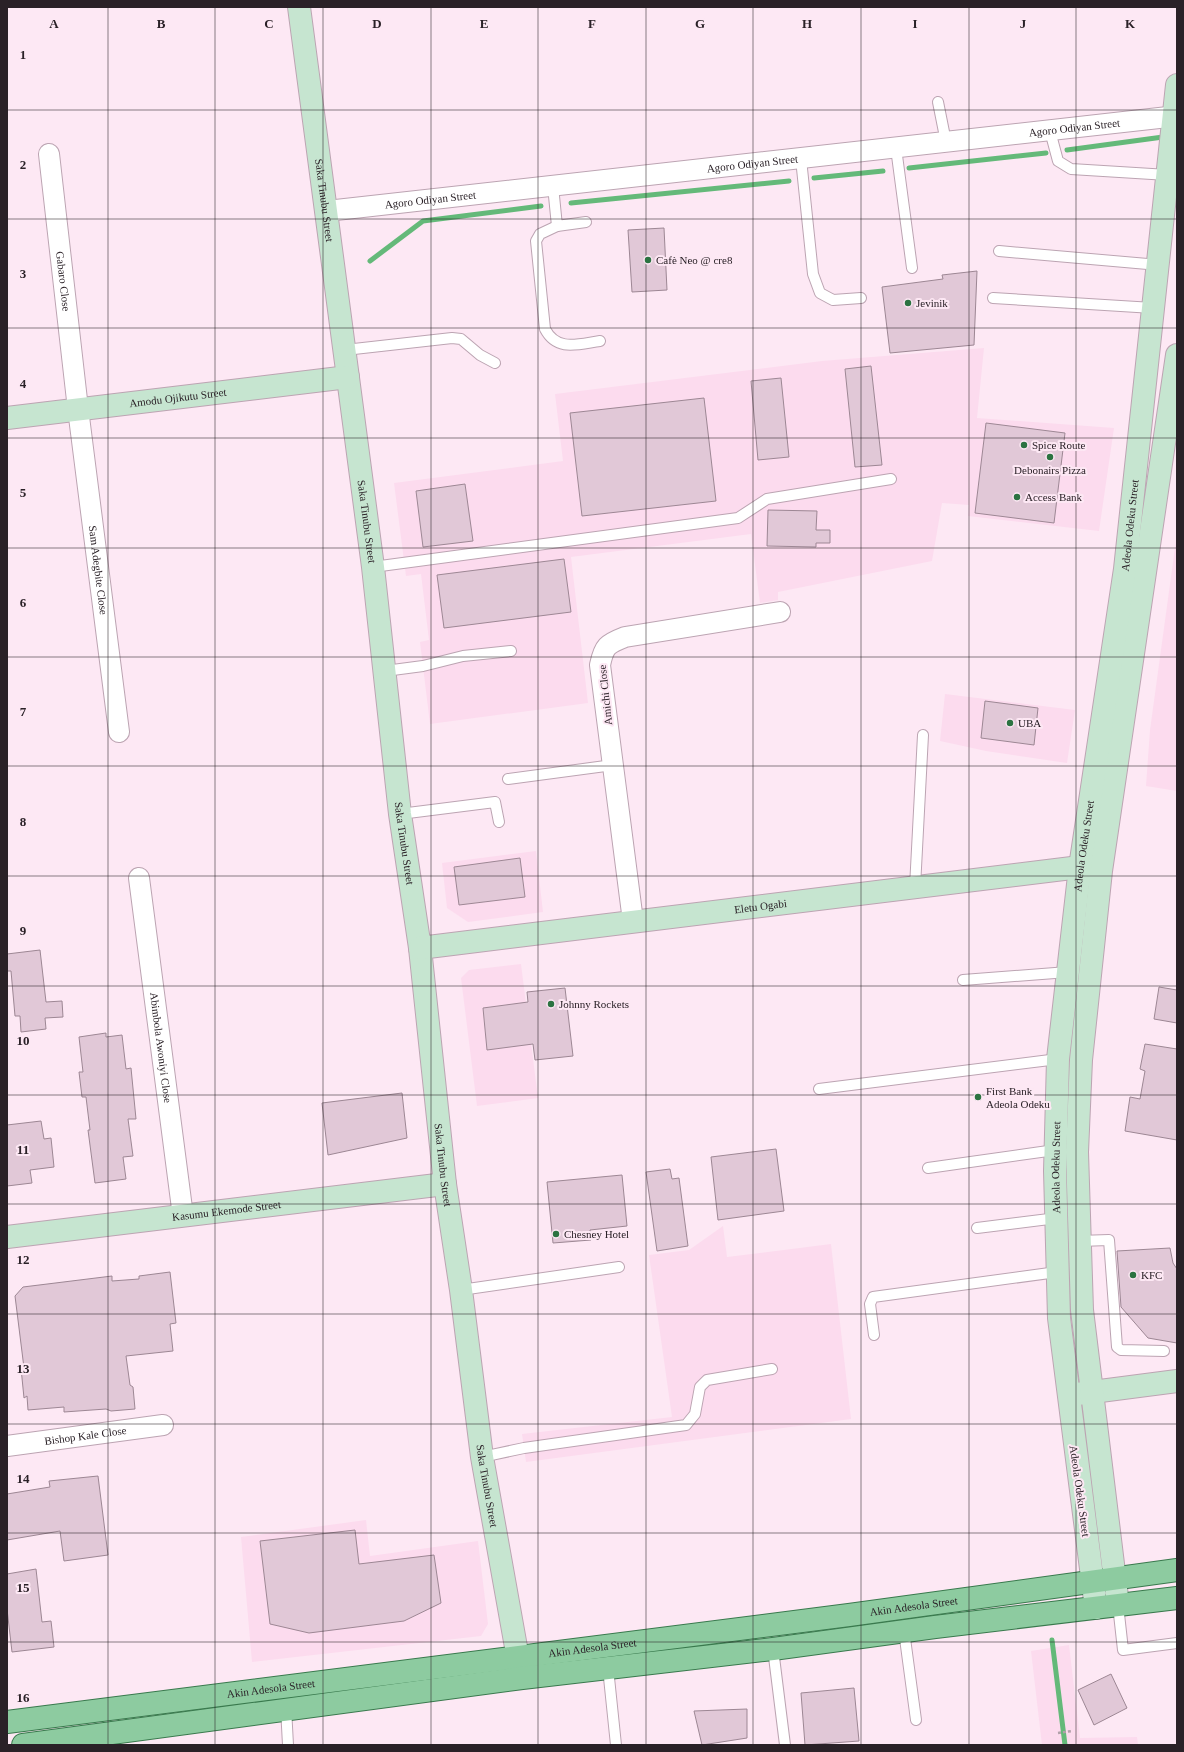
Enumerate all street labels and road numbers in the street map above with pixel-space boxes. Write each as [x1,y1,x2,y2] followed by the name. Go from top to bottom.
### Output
[1028,116,1121,139] street label: Agoro Odiyan Street
[706,152,799,175] street label: Agoro Odiyan Street
[313,158,336,243] street label: Saka Tinubu Street
[384,188,477,211] street label: Agoro Odiyan Street
[54,251,73,312] street label: Gabaro Close
[128,386,227,409] street label: Amodu Ojikutu Street
[356,479,378,564] street label: Saka Tinubu Street
[1119,479,1141,572] street label: Adeola Odeku Street
[87,525,110,616] street label: Sam Adegbite Close
[596,664,614,726] street label: Amichi Close
[1071,799,1096,892] street label: Adeola Odeku Street
[393,801,417,886] street label: Saka Tinubu Street
[733,897,787,915] street label: Eletu Ogabi
[148,991,174,1104] street label: Abimbola Awoniyi Close
[1049,1121,1062,1214] street label: Adeola Odeku Street
[433,1123,454,1207] street label: Saka Tinubu Street
[171,1198,281,1223] street label: Kasumu Ekemode Street
[44,1424,127,1447] street label: Bishop Kale Close
[474,1444,500,1528] street label: Saka Tinubu Street
[1068,1444,1092,1538] street label: Adeola Odeku Street
[869,1594,958,1618] street label: Akin Adesola Street
[548,1636,637,1659] street label: Akin Adesola Street
[226,1677,316,1700] street label: Akin Adesola Street

